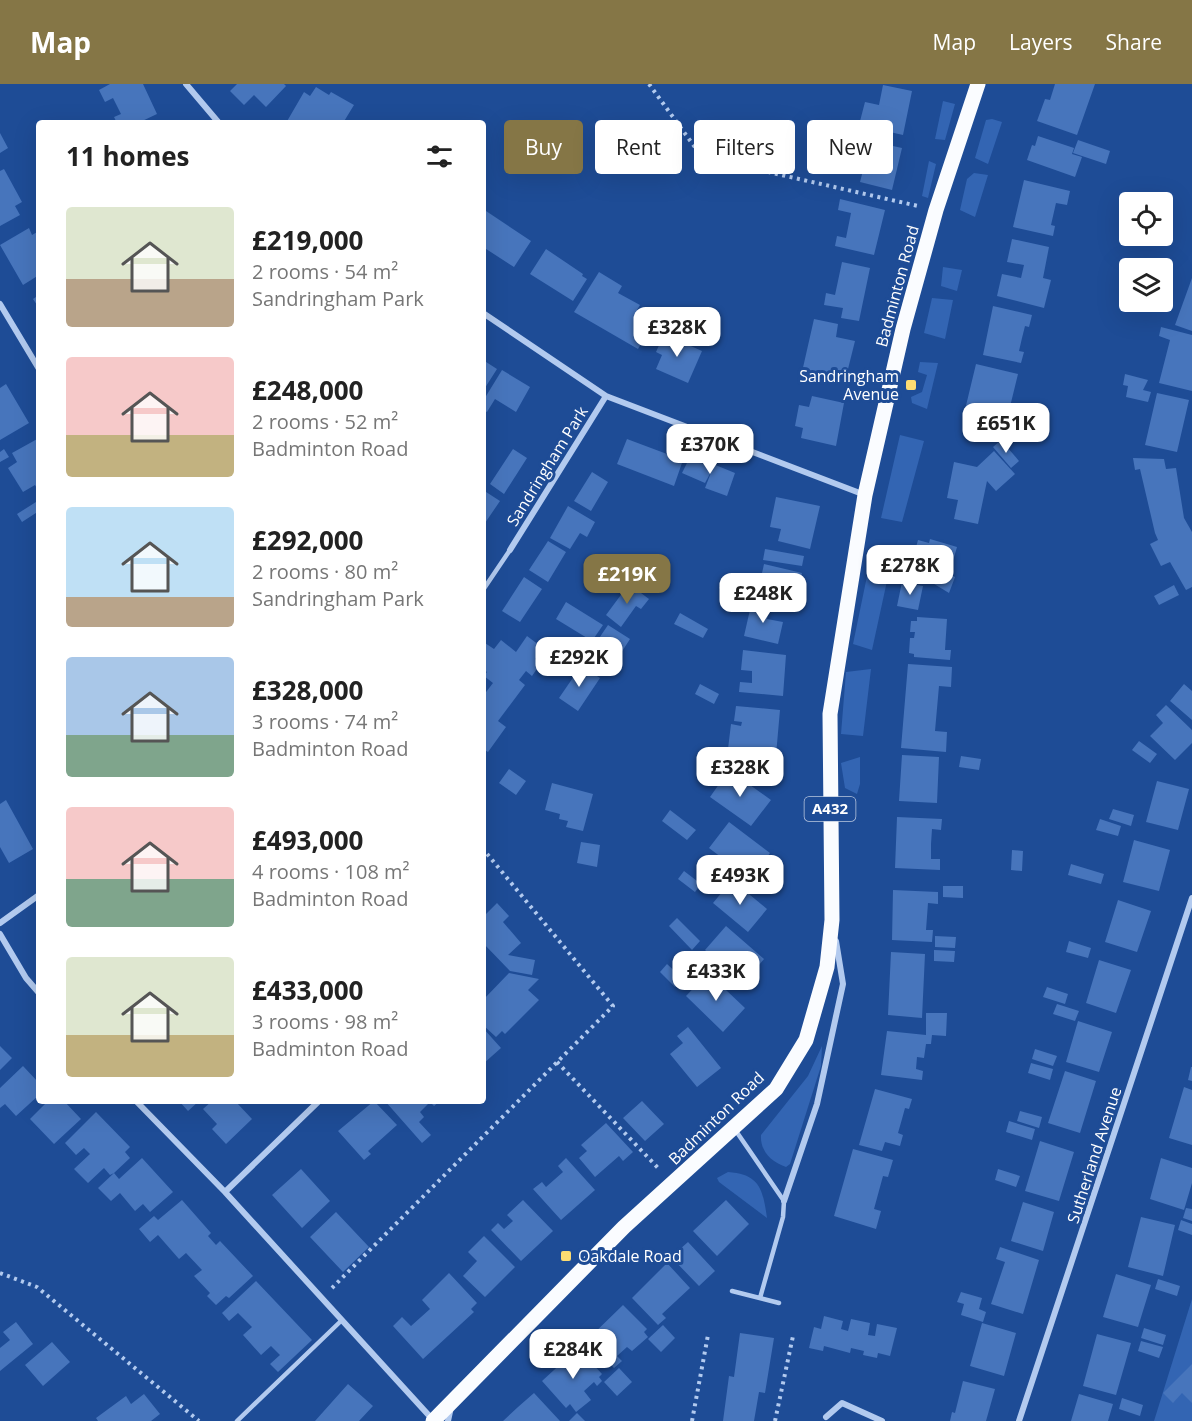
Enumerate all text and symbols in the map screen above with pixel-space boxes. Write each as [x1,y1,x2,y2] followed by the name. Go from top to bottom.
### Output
[30,23,91,61] text: Map
[933,28,976,56] text: Map
[1009,28,1073,56] text: Layers
[1106,28,1162,56] text: Share
[504,120,583,174] chip: Buy
[595,120,682,174] chip: Rent
[694,120,795,174] chip: Filters
[807,120,893,174] chip: New
[66,138,190,174] text: 11 homes
[423,140,456,173] icon: filters
[1119,192,1173,312] map controls
[1119,192,1173,246] button: locate
[252,222,363,258] text: £219,000
[870,223,924,349] street label: Badminton Road
[114,231,186,303] icon: home
[252,258,398,285] text: 2 rooms · 54 m²
[1119,258,1173,312] button: layers
[252,285,424,312] text: Sandringham Park
[635,307,719,358] pin: £328K
[647,313,707,340] text: £328K
[799,365,899,405] place label: Sandringham Avenue
[252,372,363,408] text: £248,000
[904,378,918,392] marker: Sandringham Avenue
[114,381,186,453] icon: home
[501,401,593,530] street label: Sandringham Park
[964,403,1048,454] pin: £651K
[252,408,398,435] text: 2 rooms · 52 m²
[976,409,1036,436] text: £651K
[668,424,752,475] pin: £370K
[680,430,740,457] text: £370K
[252,435,408,462] text: Badminton Road
[252,522,363,558] text: £292,000
[114,531,186,603] icon: home
[868,545,952,596] pin: £278K
[880,551,940,578] text: £278K
[585,554,669,605] pin: £219K
[252,558,398,585] text: 2 rooms · 80 m²
[597,560,657,587] text: £219K
[721,573,805,624] pin: £248K
[733,579,793,606] text: £248K
[252,585,424,612] text: Sandringham Park
[537,637,621,688] pin: £292K
[549,643,609,670] text: £292K
[252,672,363,708] text: £328,000
[114,681,186,753] icon: home
[252,708,398,735] text: 3 rooms · 74 m²
[252,735,408,762] text: Badminton Road
[698,747,782,798] pin: £328K
[710,753,770,780] text: £328K
[804,797,856,821] road number: A432
[252,822,363,858] text: £493,000
[114,831,186,903] icon: home
[698,855,782,906] pin: £493K
[252,858,410,885] text: 4 rooms · 108 m²
[710,861,770,888] text: £493K
[252,885,408,912] text: Badminton Road
[674,951,758,1002] pin: £433K
[686,957,746,984] text: £433K
[252,972,363,1008] text: £433,000
[114,981,186,1053] icon: home
[252,1008,398,1035] text: 3 rooms · 98 m²
[252,1035,408,1062] text: Badminton Road
[663,1067,769,1169] street label: Badminton Road
[1062,1084,1126,1226] street label: Sutherland Avenue
[578,1245,682,1267] place label: Oakdale Road
[559,1249,573,1263] marker: Oakdale Road
[531,1329,615,1380] pin: £284K
[543,1335,603,1362] text: £284K

